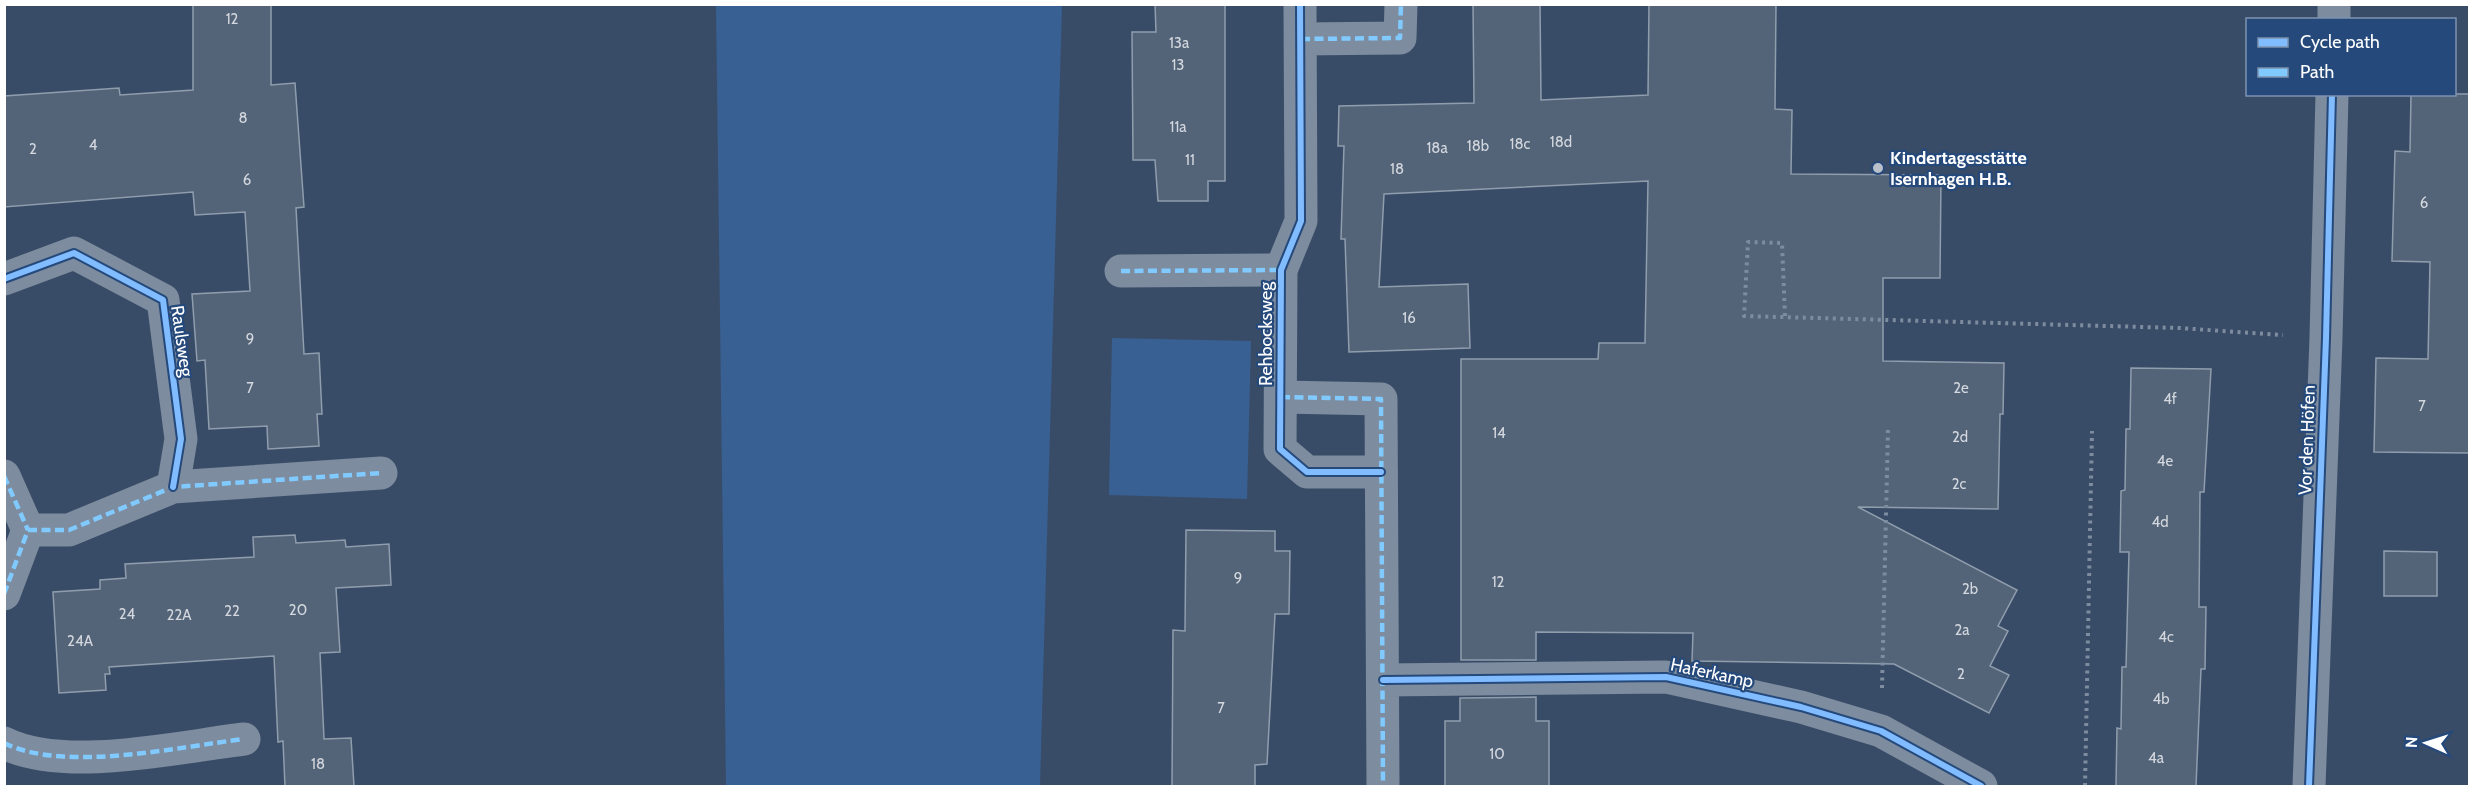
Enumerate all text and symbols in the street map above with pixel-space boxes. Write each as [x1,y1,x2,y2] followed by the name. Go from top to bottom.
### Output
[226,10,239,28] house number: 12
[2246,18,2456,96] legend
[2300,31,2380,53] text: Cycle path
[1169,34,1190,52] house number: 13a
[1171,56,1185,74] house number: 13
[2300,61,2334,83] text: Path
[238,109,248,127] house number: 8
[1170,118,1187,136] house number: 11a
[1550,133,1572,151] house number: 18d
[1510,135,1531,153] house number: 18c
[89,136,98,154] house number: 4
[1467,137,1489,155] house number: 18b
[1426,139,1448,157] house number: 18a
[29,140,37,158] house number: 2
[1890,147,2027,190] place label: Kindertagesstätte Isernhagen H.B.
[1185,151,1195,169] house number: 11
[1390,160,1404,178] house number: 18
[1871,161,1885,175] marker: Kindertagesstätte Isernhagen H.B.
[243,171,251,189] house number: 6
[2420,194,2428,212] house number: 6
[1255,281,1277,386] street label: Rehbocksweg
[166,304,198,379] street label: Raulsweg
[1402,309,1416,327] house number: 16
[246,330,254,348] house number: 9
[246,379,254,397] house number: 7
[1953,379,1969,397] house number: 2e
[2294,385,2320,495] street label: Vor den Höfen
[2163,390,2177,408] house number: 4f
[2418,397,2426,415] house number: 7
[1492,424,1506,442] house number: 14
[1952,428,1968,446] house number: 2d
[2157,452,2173,470] house number: 4e
[1952,475,1967,493] house number: 2c
[2152,513,2169,531] house number: 4d
[1234,569,1242,587] house number: 9
[1492,573,1505,591] house number: 12
[1962,580,1978,598] house number: 2b
[289,601,307,619] house number: 20
[224,602,240,620] house number: 22
[119,605,136,623] house number: 24
[167,606,192,624] house number: 22A
[1954,621,1970,639] house number: 2a
[2158,628,2174,646] house number: 4c
[67,632,94,650] house number: 24A
[1669,653,1755,693] street label: Haferkamp
[1957,665,1965,683] house number: 2
[2153,690,2170,708] house number: 4b
[1217,699,1225,717] house number: 7
[2396,713,2456,773] north arrow
[2402,736,2421,748] text: N
[1489,745,1505,763] house number: 10
[2148,749,2165,767] house number: 4a
[311,755,325,773] house number: 18

